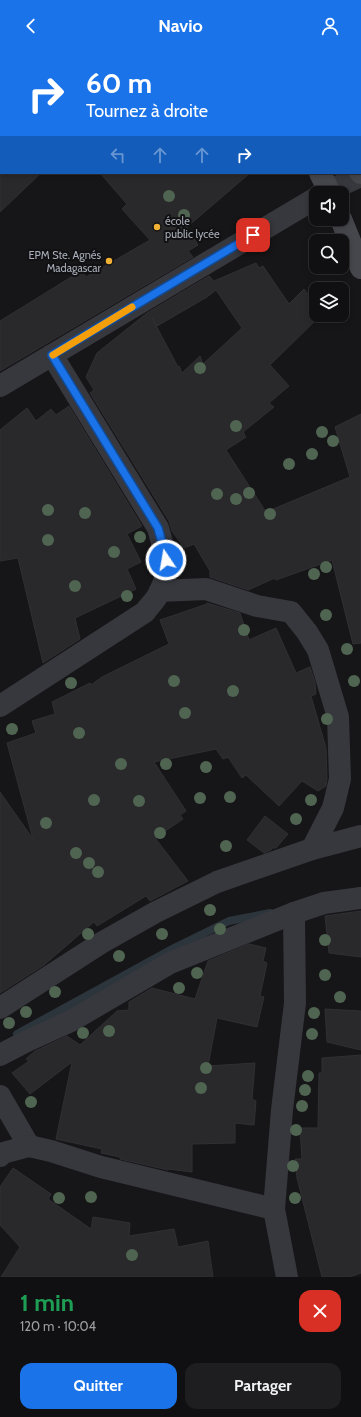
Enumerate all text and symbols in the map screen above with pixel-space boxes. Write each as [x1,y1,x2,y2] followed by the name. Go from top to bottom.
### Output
[20,15,42,37] icon: back
[158,15,203,37] text: Navio
[319,15,341,37] icon: person
[86,66,152,100] text: 60 m
[20,68,72,120] icon: right
[86,100,208,122] text: Tournez à droite
[107,144,129,166] icon: left
[149,144,171,166] icon: ahead
[191,144,213,166] icon: ahead
[233,144,255,166] icon: right
[309,186,349,322] map controls
[309,186,349,226] button: sound
[165,214,220,241] place label: école public lycée
[236,218,270,252] pin
[152,222,162,232] marker: école public lycée
[242,224,264,246] icon: arrive
[309,234,349,274] button: search
[28,248,102,275] place label: EPM Ste. Agnés Madagascar
[104,256,114,266] marker: EPM Ste. Agnés Madagascar
[309,282,349,322] button: layers
[145,539,187,581] position arrow
[20,1288,74,1317] text: 1 min
[299,1290,341,1332] button: close
[20,1318,96,1334] text: 120 m · 10:04
[20,1363,177,1409] button: Quitter
[185,1363,341,1409] button: Partager

